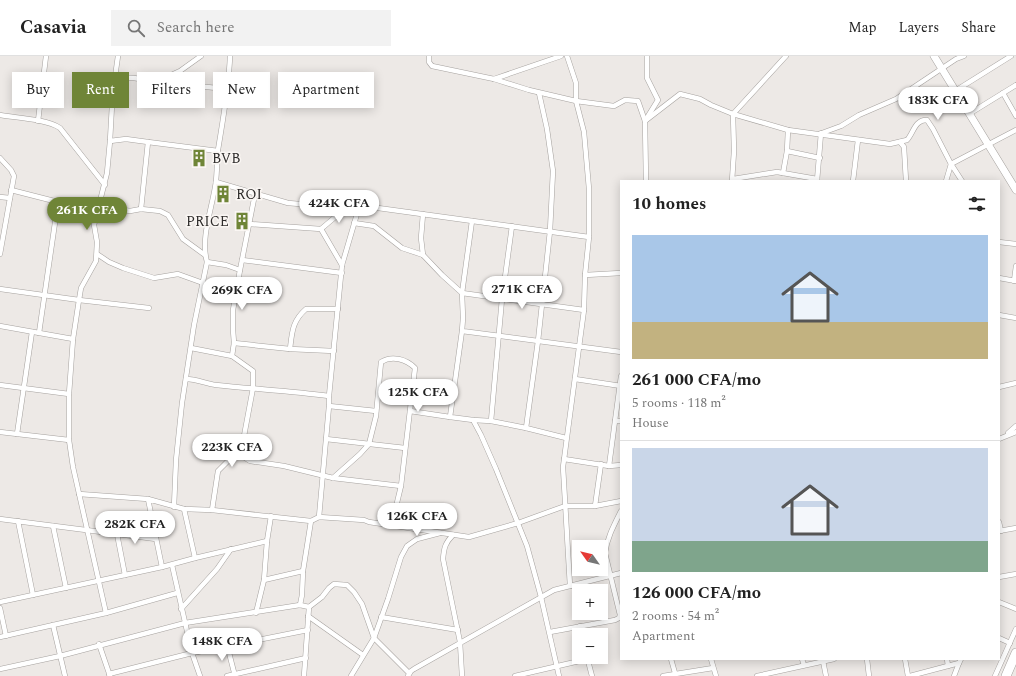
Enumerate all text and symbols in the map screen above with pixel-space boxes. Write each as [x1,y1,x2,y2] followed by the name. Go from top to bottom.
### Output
[111,10,391,46] search box
[20,13,87,42] text: Casavia
[157,16,234,39] text: Search here
[125,17,147,39] icon: search
[848,17,877,38] text: Map
[899,17,939,38] text: Layers
[961,17,996,38] text: Share
[12,72,64,108] chip: Buy
[72,72,129,108] chip: Rent
[137,72,205,108] chip: Filters
[213,72,270,108] chip: New
[278,72,374,108] chip: Apartment
[897,87,979,121] pin: 183K CFA
[907,90,969,110] text: 183K CFA
[189,148,209,168] building icon: BVB
[212,148,240,169] place label: BVB
[213,184,233,204] building icon: ROI
[236,184,262,205] place label: ROI
[298,190,380,224] pin: 424K CFA
[632,191,706,217] text: 10 homes
[308,193,370,213] text: 424K CFA
[966,193,988,215] icon: filters
[46,197,128,231] pin: 261K CFA
[56,200,118,220] text: 261K CFA
[186,211,229,232] place label: PRICE
[232,211,252,231] building icon: PRICE
[774,261,846,333] icon: home
[481,276,563,310] pin: 271K CFA
[201,277,283,311] pin: 269K CFA
[491,279,553,299] text: 271K CFA
[211,280,273,300] text: 269K CFA
[632,367,761,393] text: 261 000 CFA/mo
[377,379,459,413] pin: 125K CFA
[387,382,449,402] text: 125K CFA
[632,393,726,413] text: 5 rooms · 118 m²
[632,413,669,433] text: House
[191,434,273,468] pin: 223K CFA
[201,437,263,457] text: 223K CFA
[774,474,846,546] icon: home
[376,503,458,537] pin: 126K CFA
[386,506,448,526] text: 126K CFA
[94,511,176,545] pin: 282K CFA
[104,514,166,534] text: 282K CFA
[572,540,608,576] north arrow
[572,540,608,664] map controls
[632,580,761,606] text: 126 000 CFA/mo
[572,584,608,620] button: +
[632,606,719,626] text: 2 rooms · 54 m²
[632,626,695,646] text: Apartment
[181,628,263,662] pin: 148K CFA
[572,628,608,664] button: −
[191,631,253,651] text: 148K CFA

